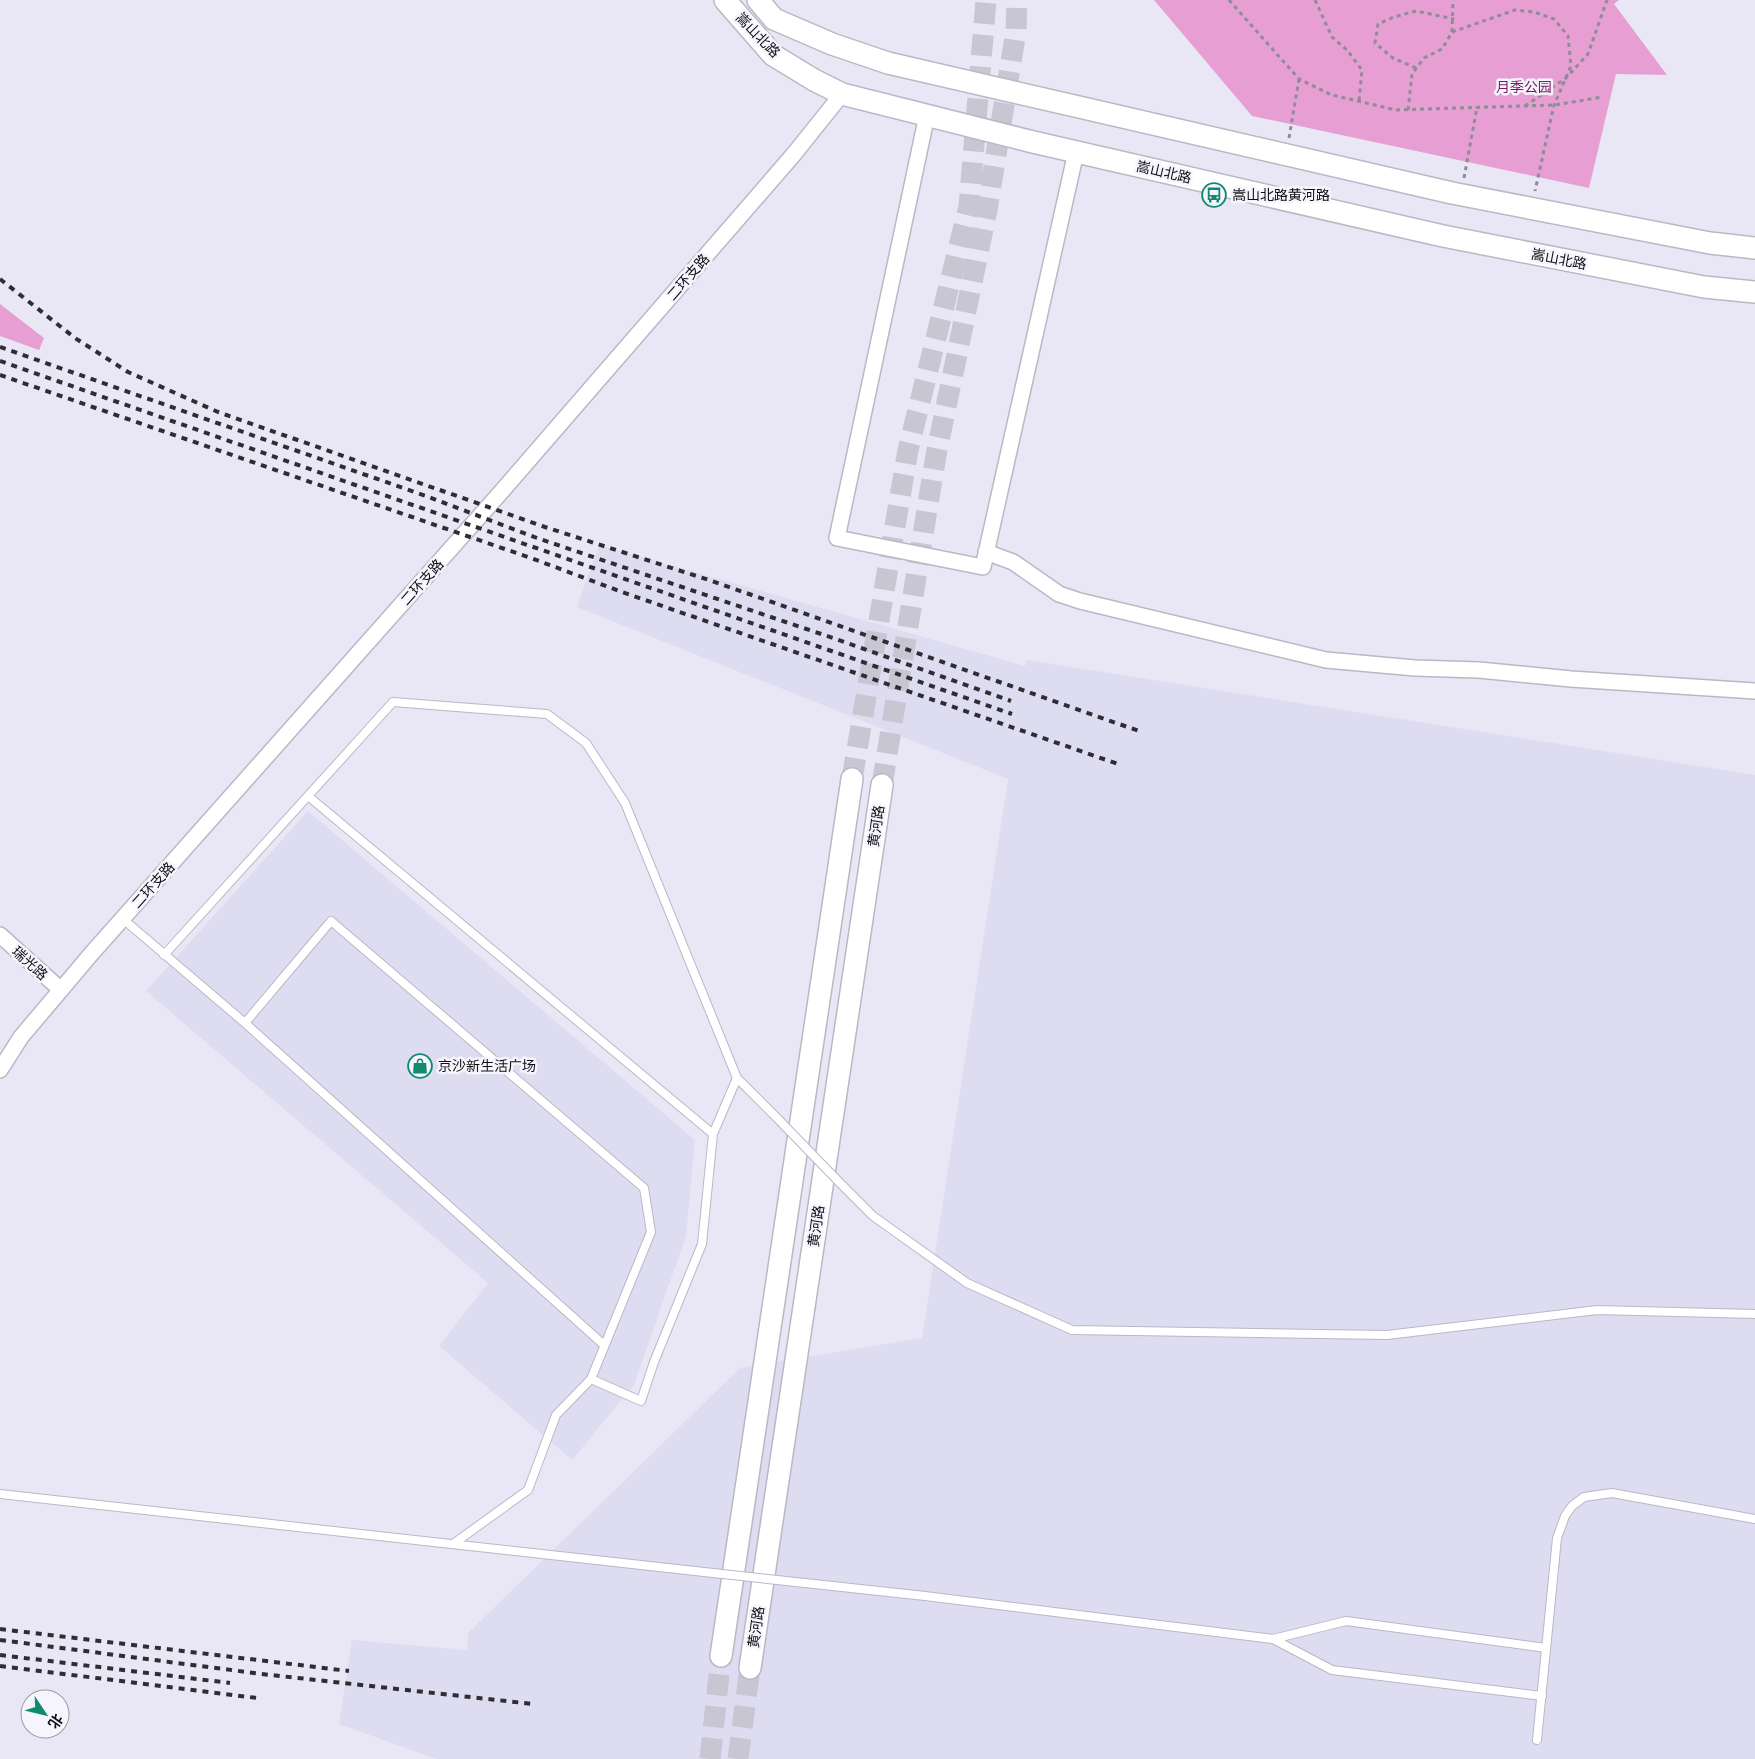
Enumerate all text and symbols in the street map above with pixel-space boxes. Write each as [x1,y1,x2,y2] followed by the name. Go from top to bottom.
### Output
[733,9,783,61] street label: 嵩山北路
[1496,79,1552,95] park label: 月季公园
[1135,158,1193,186] street label: 嵩山北路
[1201,182,1227,208] bus stop icon: 嵩山北路黄河路
[1232,187,1330,203] place label: 嵩山北路黄河路
[1530,246,1588,272] street label: 嵩山北路
[664,251,712,303] street label: 二环支路
[397,556,447,608] street label: 二环支路
[865,804,887,848] street label: 黄河路
[128,859,178,911] street label: 二环支路
[9,943,51,983] street label: 瑞光路
[407,1053,433,1079] shop icon: 京沙新生活广场
[438,1058,536,1074] place label: 京沙新生活广场
[805,1204,827,1248] street label: 黄河路
[745,1605,767,1649] street label: 黄河路
[20,1689,70,1739] north arrow
[45,1711,66,1732] text: 北

